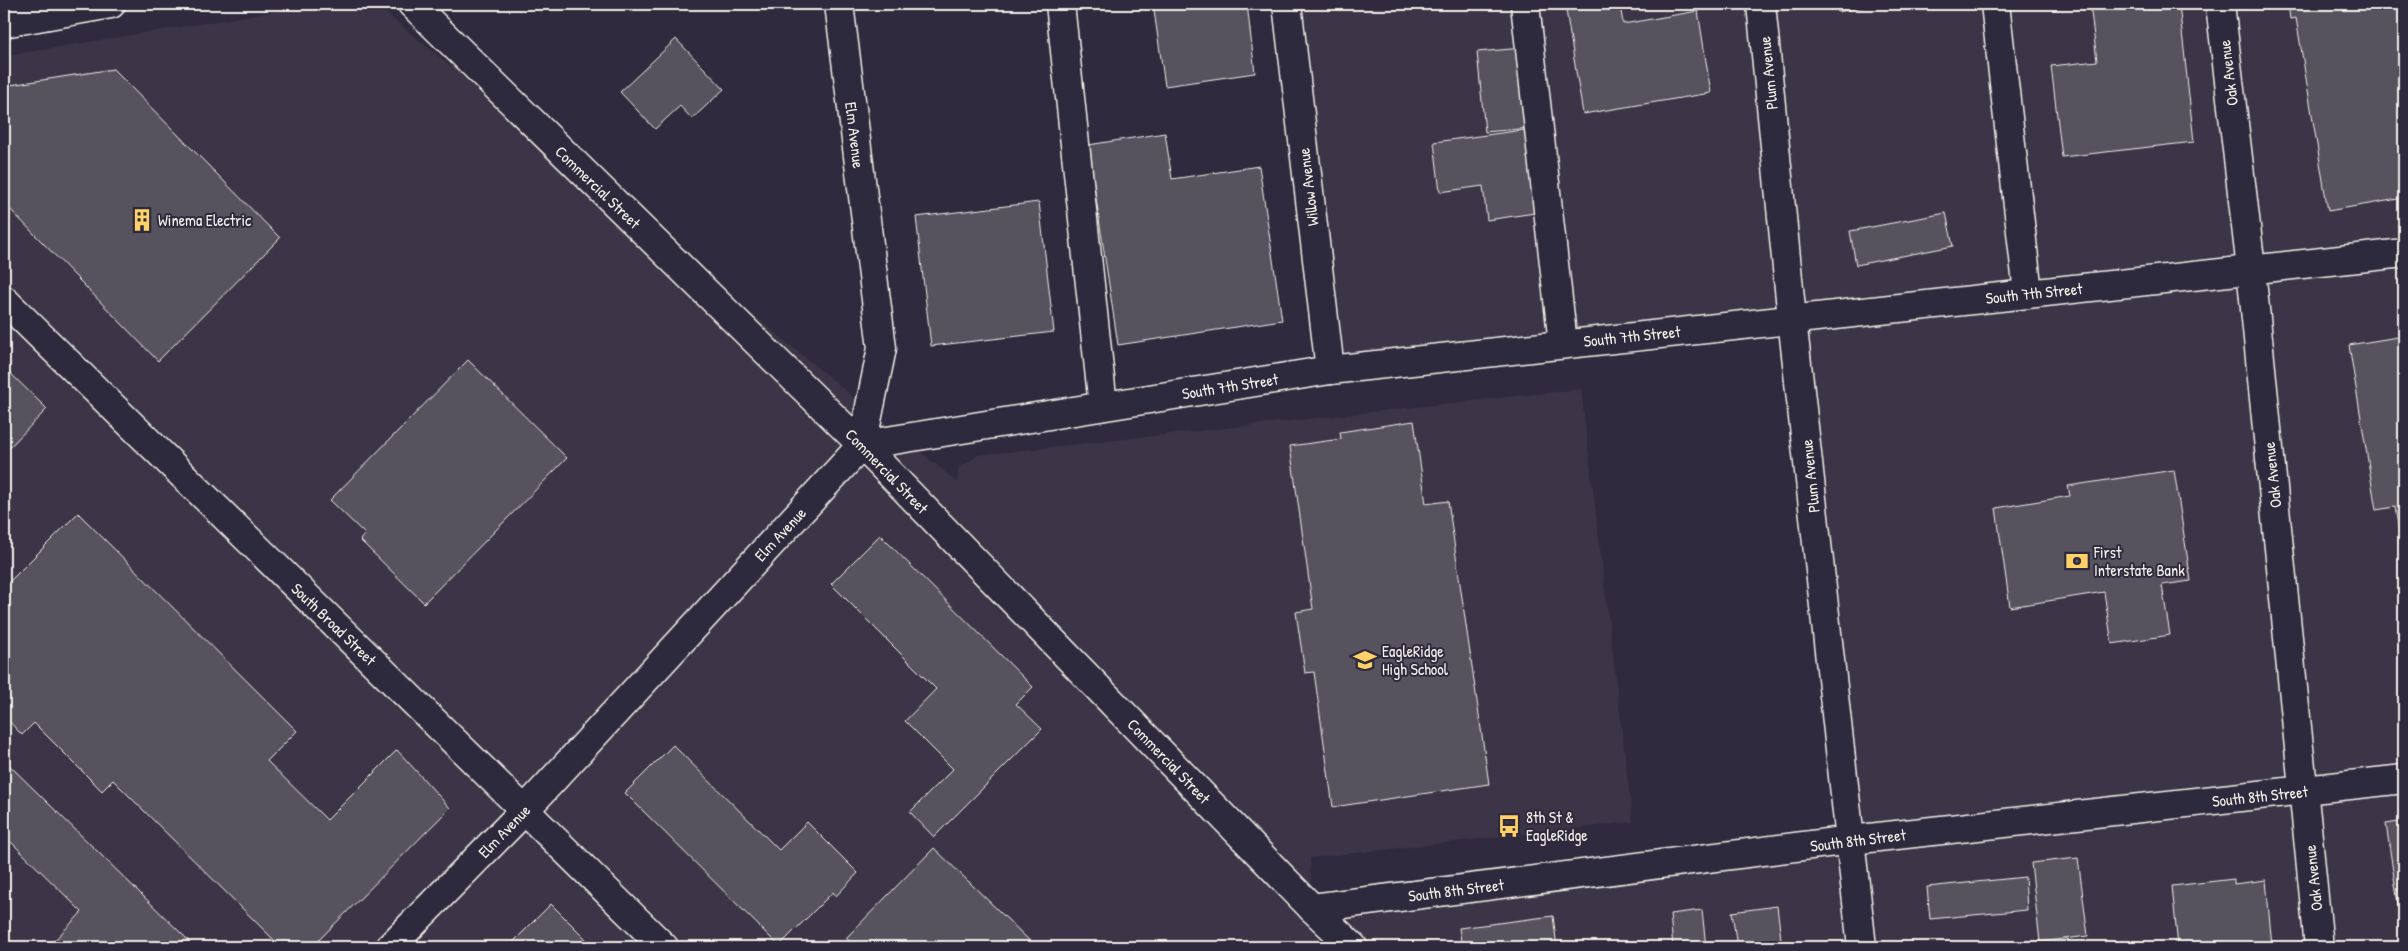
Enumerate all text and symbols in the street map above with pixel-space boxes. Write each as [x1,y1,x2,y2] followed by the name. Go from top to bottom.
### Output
[1753,35,1783,111] street label: Plum Avenue
[2213,38,2243,107] street label: Oak Avenue
[840,101,870,170] street label: Elm Avenue
[551,141,646,234] street label: Commercial Street
[1292,146,1324,227] street label: Willow Avenue
[129,207,155,233] building icon: Winema Electric
[158,209,252,231] place label: Winema Electric
[1985,277,2084,309] street label: South 7th Street
[1583,320,1682,352] street label: South 7th Street
[1180,367,1280,404] street label: South 7th Street
[841,424,934,519] street label: Commercial Street
[1795,438,1825,514] street label: Plum Avenue
[2258,440,2286,509] street label: Oak Avenue
[749,502,811,566] street label: Elm Avenue
[2093,541,2185,581] place label: First Interstate Bank
[2064,548,2090,574] bank icon: First Interstate Bank
[287,578,382,671] street label: South Broad Street
[1382,640,1449,680] place label: EagleRidge High School
[1352,647,1378,673] school or university icon: EagleRidge High School
[1123,714,1216,809] street label: Commercial Street
[2211,780,2309,812] street label: South 8th Street
[473,799,535,863] street label: Elm Avenue
[1526,806,1588,846] place label: 8th St & EagleRidge
[1496,813,1522,839] bus stop icon: 8th St & EagleRidge
[1809,823,1908,857] street label: South 8th Street
[2299,843,2327,912] street label: Oak Avenue
[1407,873,1506,907] street label: South 8th Street

